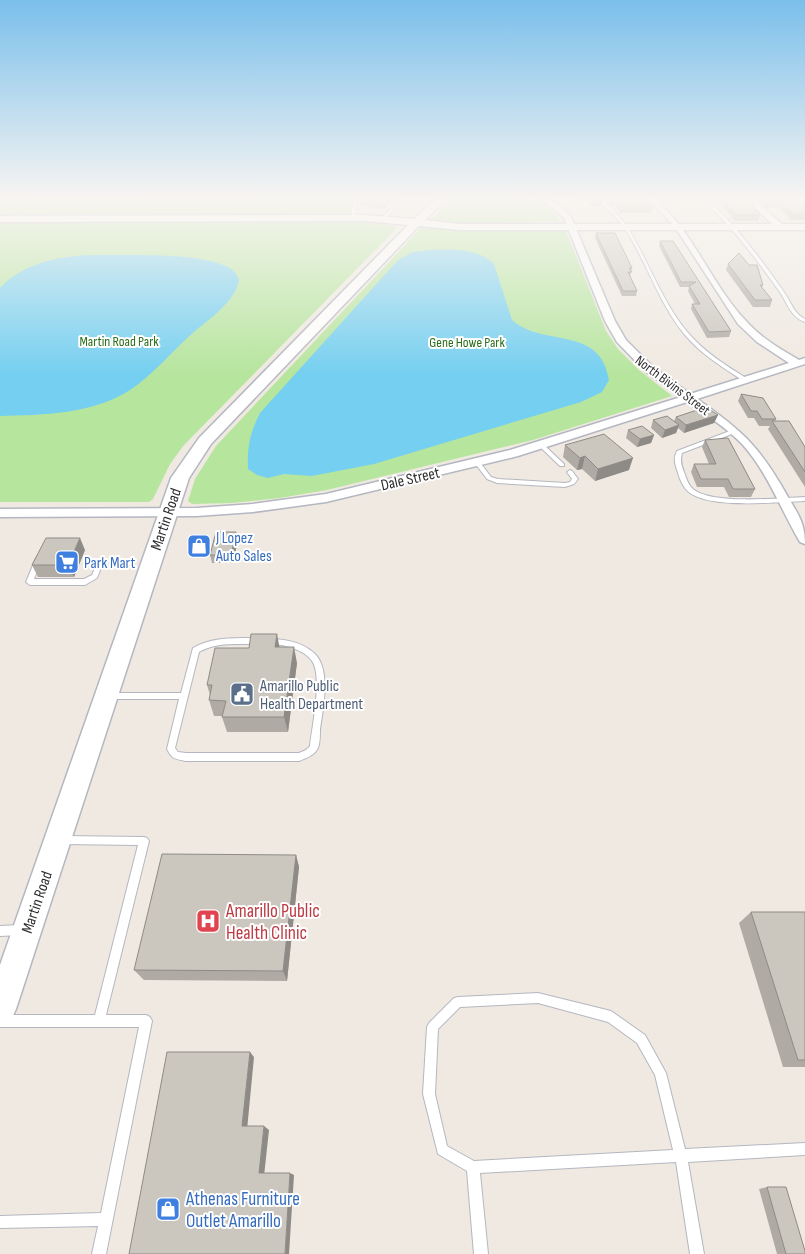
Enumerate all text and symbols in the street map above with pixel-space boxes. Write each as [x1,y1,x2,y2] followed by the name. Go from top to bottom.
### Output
[79,333,159,350] park label: Martin Road Park
[429,334,505,351] park label: Gene Howe Park
[632,352,713,419] street label: North Bivins Street
[379,463,442,495] street label: Dale Street
[147,486,186,553] street label: Martin Road
[215,529,272,566] place label: J Lopez Auto Sales
[186,533,212,559] shop icon: J Lopez Auto Sales
[54,549,80,575] supermarket icon: Park Mart
[84,554,135,573] place label: Park Mart
[259,677,363,714] place label: Amarillo Public Health Department
[229,681,255,707] public building icon: Amarillo Public Health Department
[18,869,57,936] street label: Martin Road
[225,900,320,945] place label: Amarillo Public Health Clinic
[195,908,221,934] hospital icon: Amarillo Public Health Clinic
[185,1188,300,1233] place label: Athenas Furniture Outlet Amarillo
[155,1196,181,1222] shop icon: Athenas Furniture Outlet Amarillo

